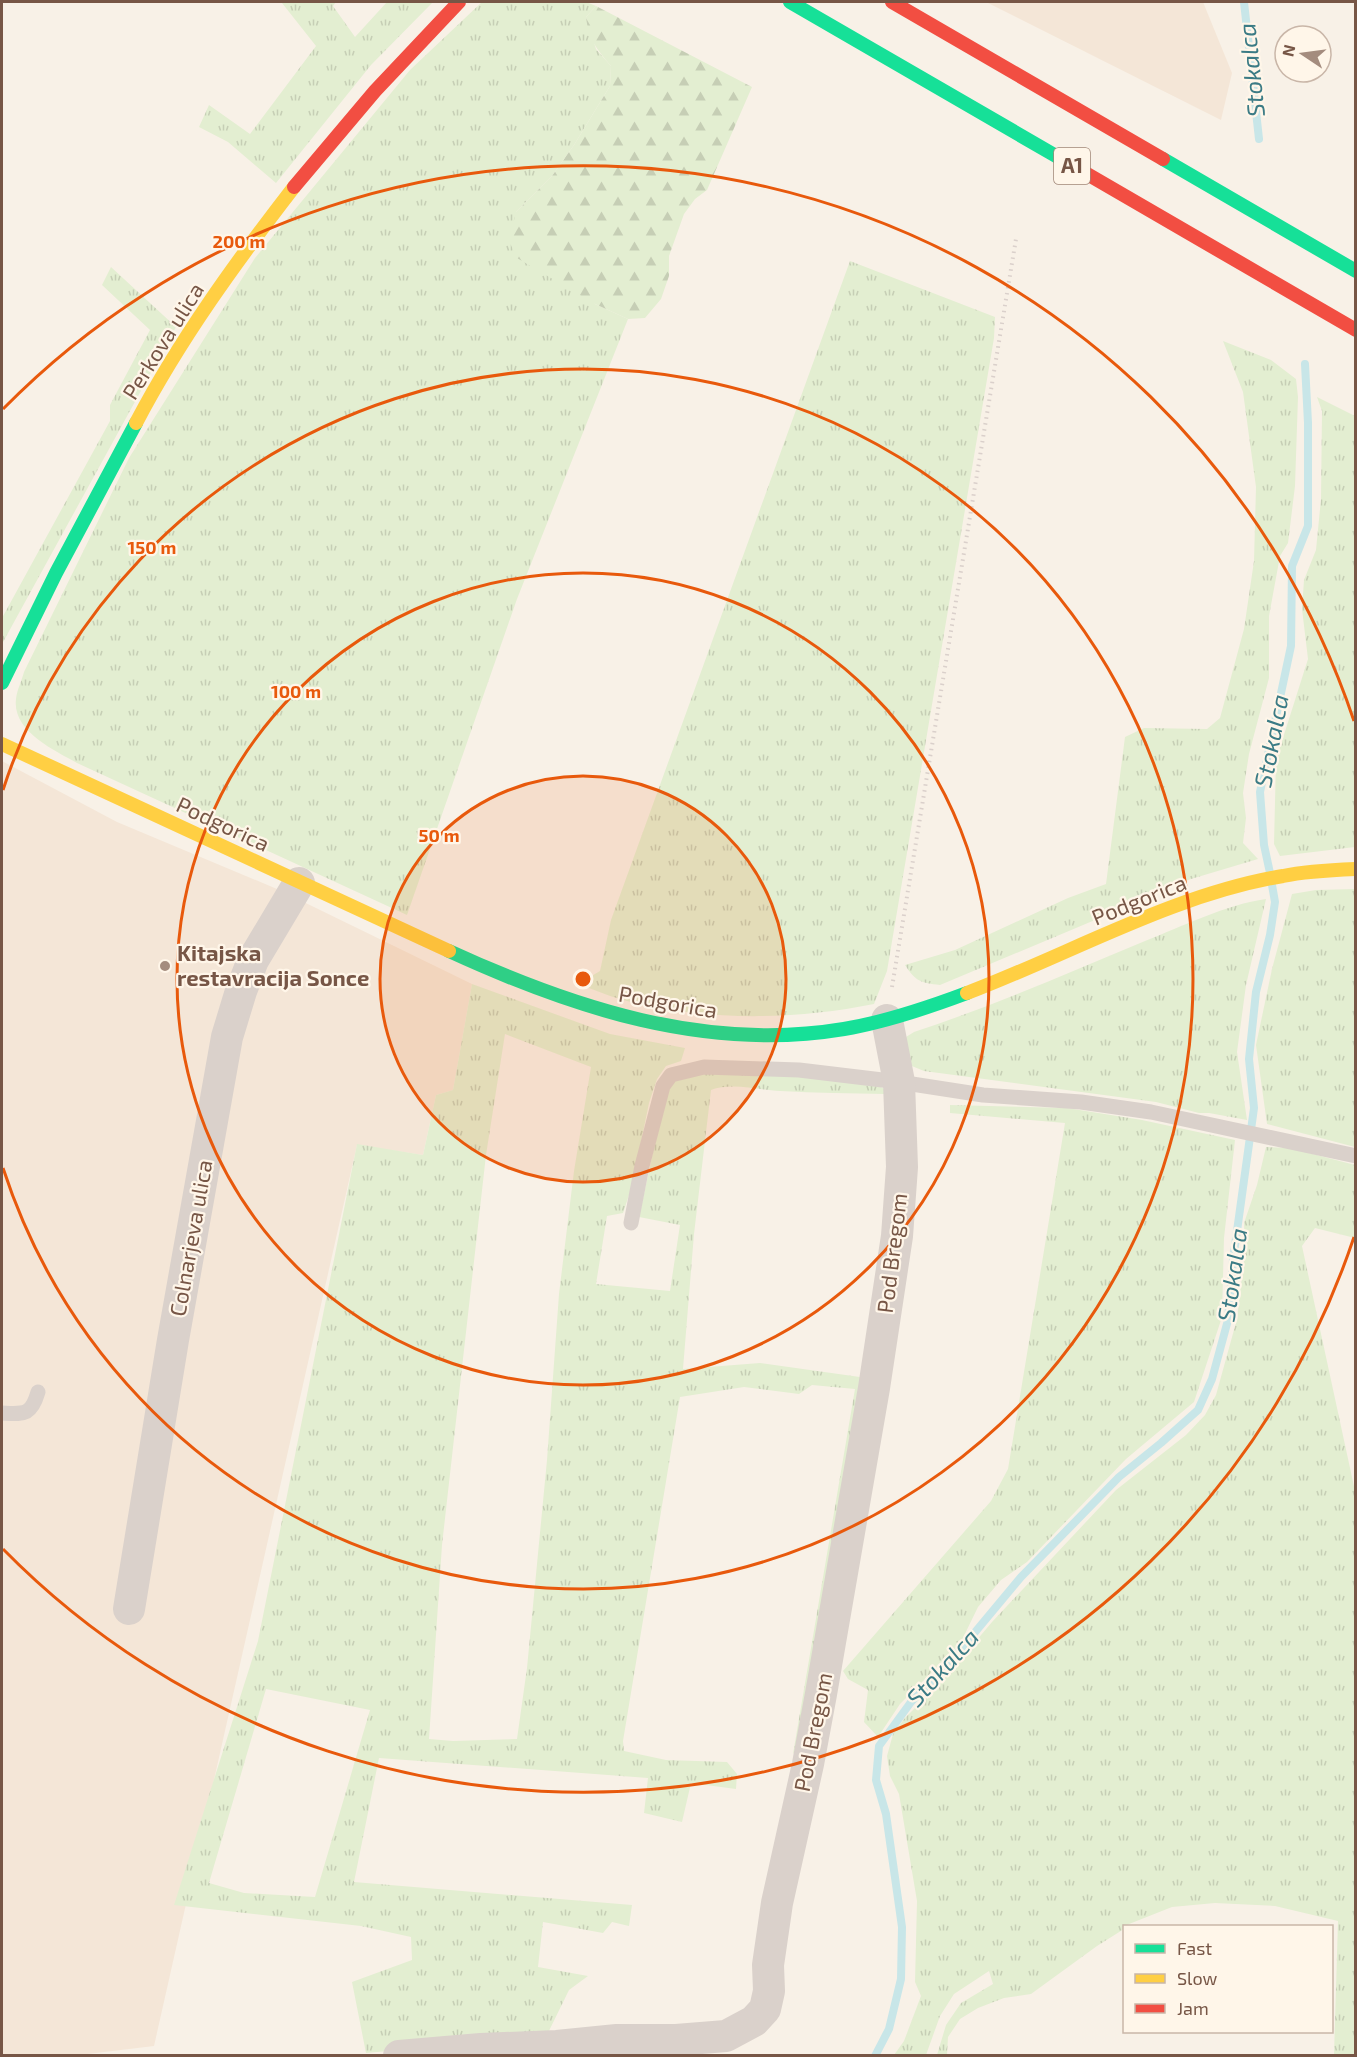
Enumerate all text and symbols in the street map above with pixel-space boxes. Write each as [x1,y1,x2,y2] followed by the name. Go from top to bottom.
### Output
[1231,22,1270,119] water label: Stokalca
[1273,24,1333,84] north arrow
[1277,43,1298,58] text: N
[1054,148,1090,184] road number: A1
[213,230,265,252] text: 200 m
[116,277,208,404] street label: Perkova ulica
[128,536,176,558] text: 150 m
[271,680,321,702] text: 100 m
[1247,692,1294,790] water label: Stokalca
[173,790,274,856] street label: Podgorica
[418,824,460,846] text: 50 m
[1088,868,1190,930] street label: Podgorica
[177,939,369,990] place label: Kitajska restavracija Sonce
[158,959,172,973] marker: Kitajska restavracija Sonce
[573,969,593,989] centre of rings
[617,980,720,1022] street label: Podgorica
[163,1158,218,1318] street label: Colnarjeva ulica
[871,1191,911,1314] street label: Pod Bregom
[1211,1226,1252,1323] water label: Stokalca
[900,1622,984,1712] water label: Stokalca
[788,1670,836,1794] street label: Pod Bregom
[1123,1925,1333,2033] legend
[1177,1937,1212,1959] text: Fast
[1177,1967,1218,1989] text: Slow
[1177,1997,1209,2019] text: Jam

